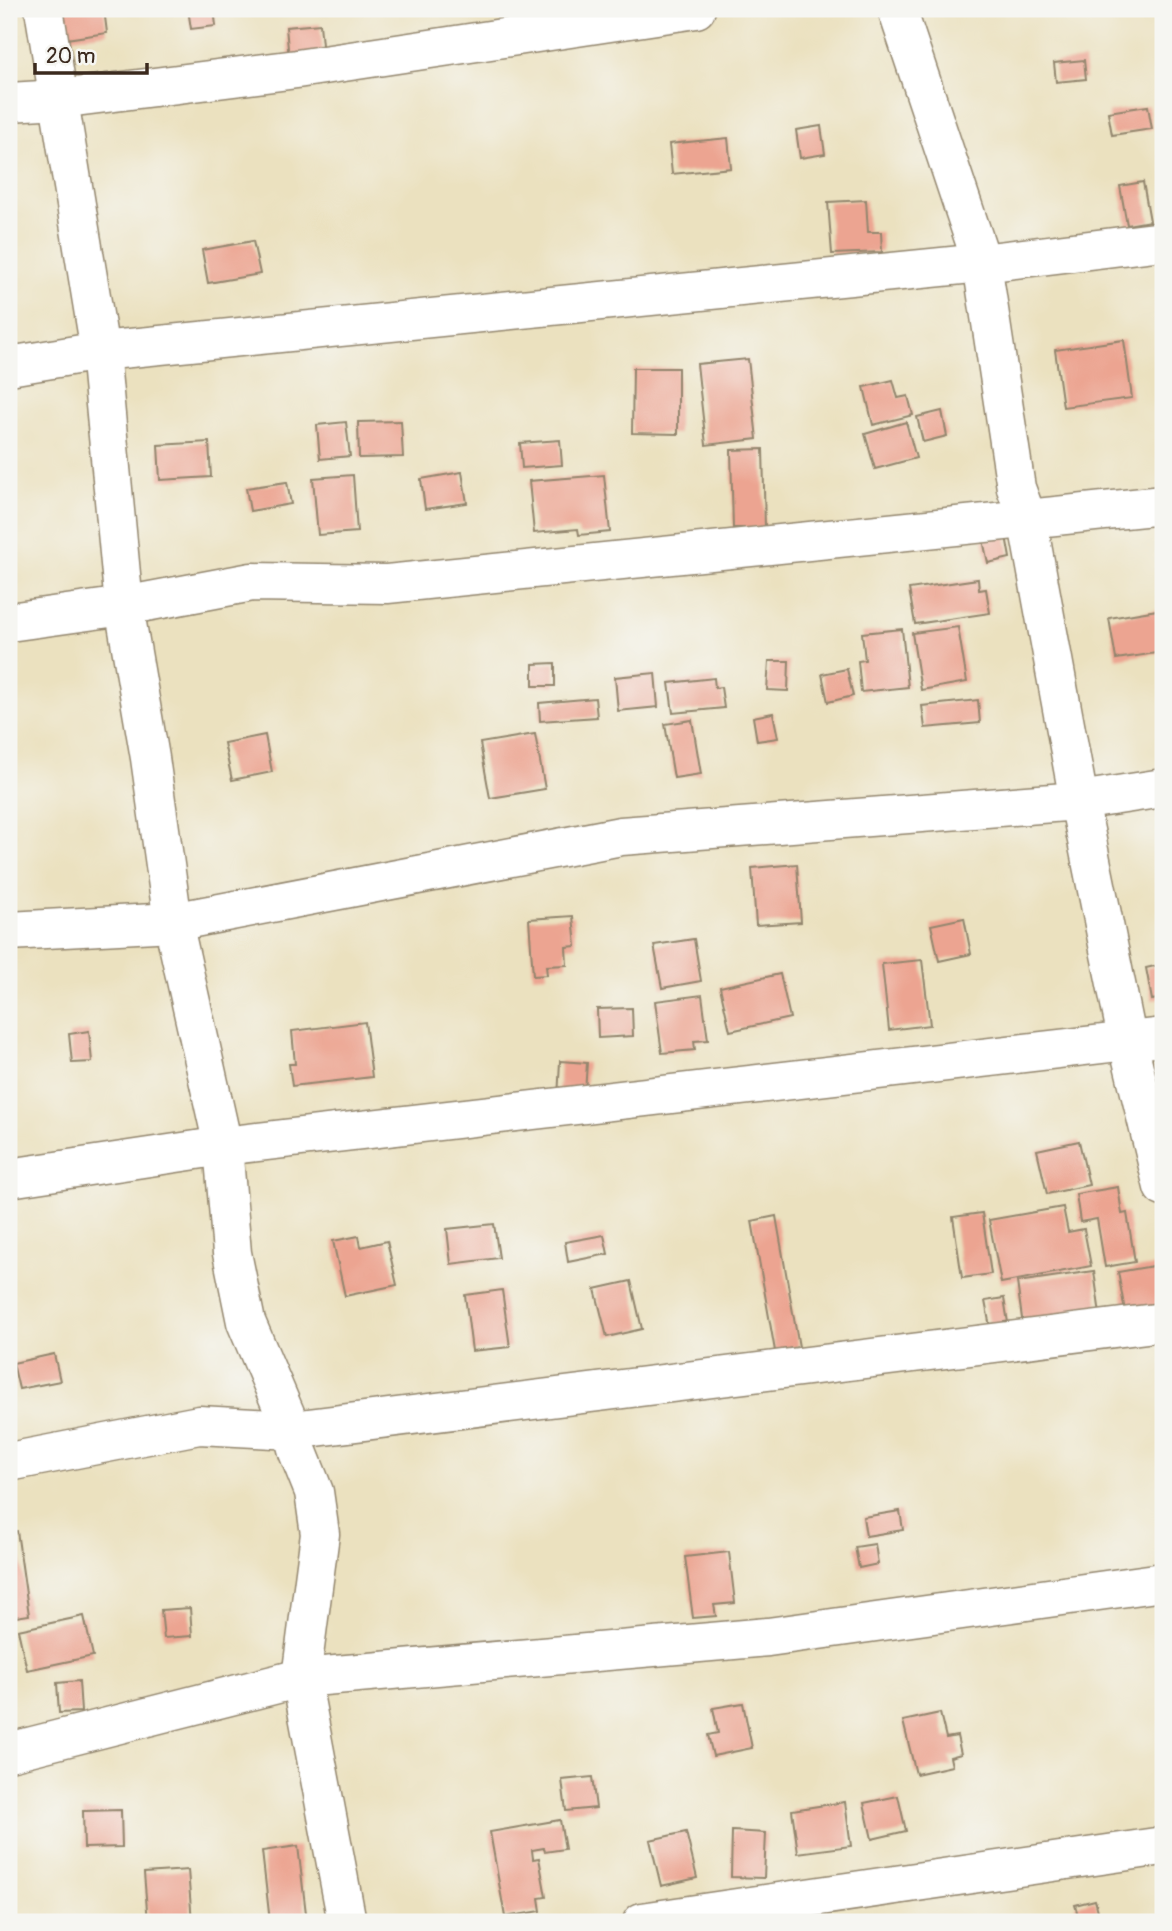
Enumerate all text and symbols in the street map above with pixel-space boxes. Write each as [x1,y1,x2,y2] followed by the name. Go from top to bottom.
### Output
[35,32,147,76] scale bar
[46,43,95,70] text: 20 m

